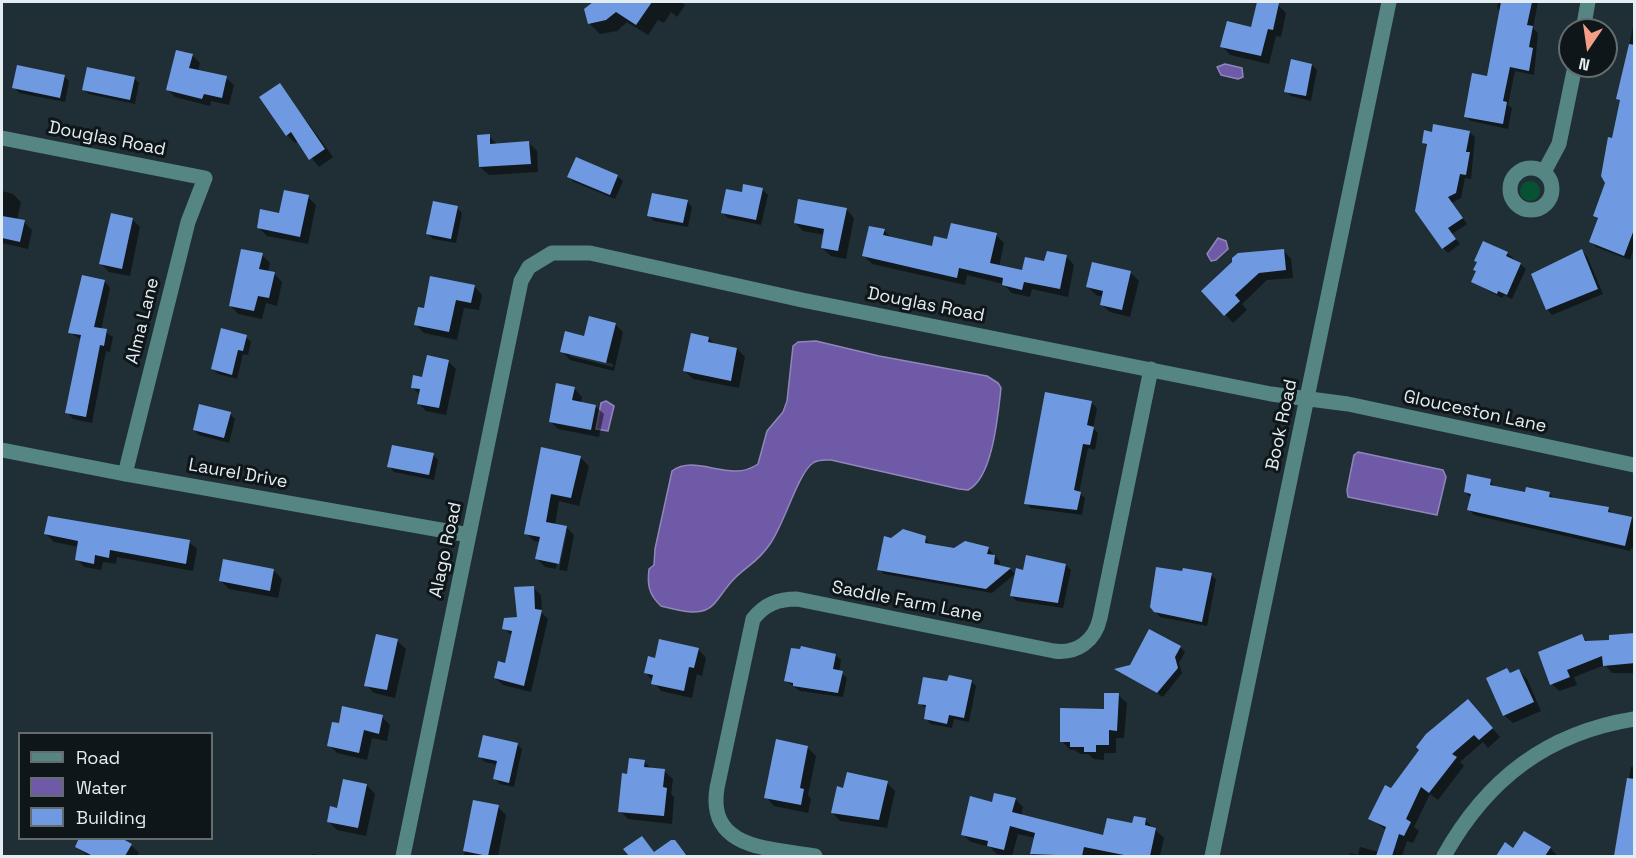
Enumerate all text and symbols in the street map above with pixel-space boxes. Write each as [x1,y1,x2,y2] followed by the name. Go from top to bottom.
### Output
[1558,18,1618,78] north arrow
[1577,53,1592,76] text: N
[47,117,167,161] street label: Douglas Road
[122,276,164,366] street label: Alma Lane
[866,283,986,327] street label: Douglas Road
[1262,377,1302,473] street label: Book Road
[1401,386,1549,438] street label: Glouceston Lane
[187,455,289,493] street label: Laurel Drive
[425,500,467,600] street label: Alago Road
[830,577,984,627] street label: Saddle Farm Lane
[18,732,213,840] legend
[76,746,120,769] text: Road
[76,776,127,799] text: Water
[76,806,146,829] text: Building

